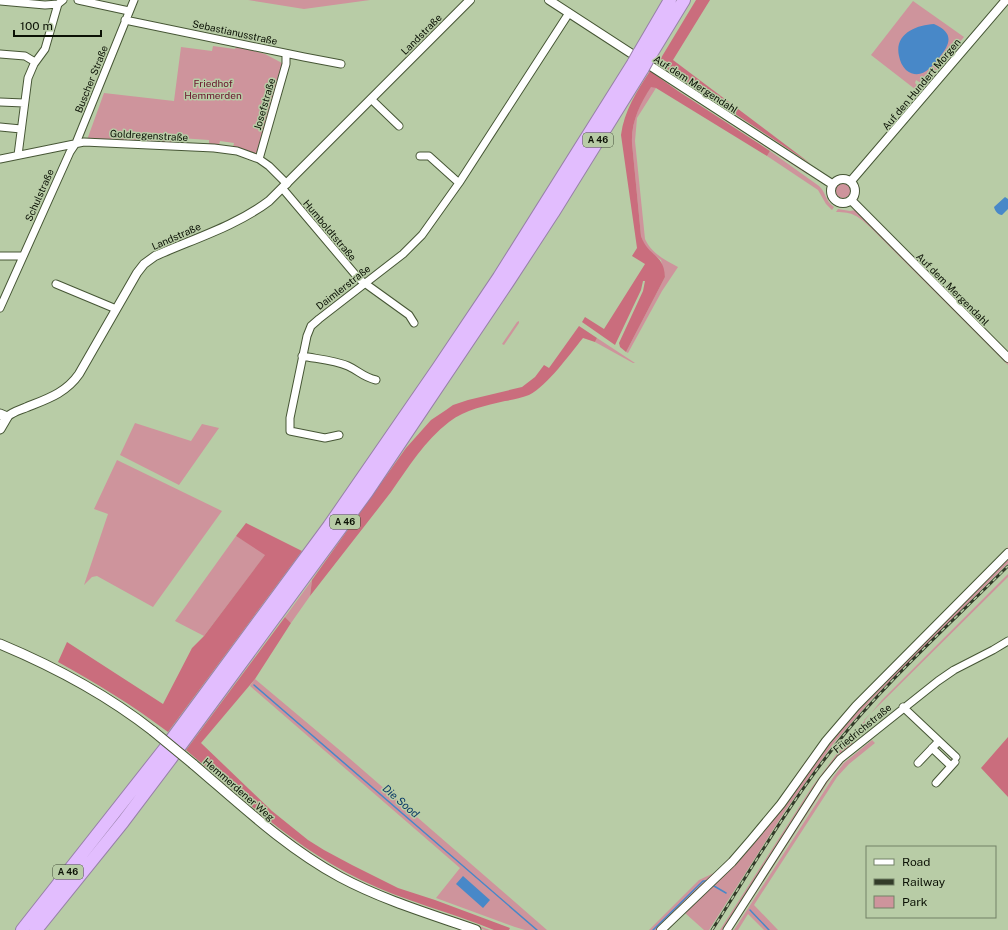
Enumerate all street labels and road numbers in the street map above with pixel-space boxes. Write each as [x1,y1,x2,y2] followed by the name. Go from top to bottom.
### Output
[398,11,444,57] street label: Landstraße
[191,17,279,47] street label: Sebastianusstraße
[879,36,963,132] street label: Auf den Hundert Morgen
[72,43,110,115] street label: Buscher Straße
[652,52,740,116] street label: Auf dem Mergendahl
[251,76,277,131] street label: Josefstraße
[110,127,189,143] street label: Goldregenstraße
[583,133,613,147] road number: A 46
[22,167,56,223] street label: Schulstraße
[301,197,359,263] street label: Humboldtstraße
[150,220,203,252] street label: Landstraße
[914,250,992,328] street label: Auf dem Mergendahl
[313,262,373,312] street label: Daimlerstraße
[330,515,360,529] road number: A 46
[831,701,894,755] street label: Friedrichstraße
[201,755,277,823] street label: Hemmerdener Weg
[53,865,83,879] road number: A 46

